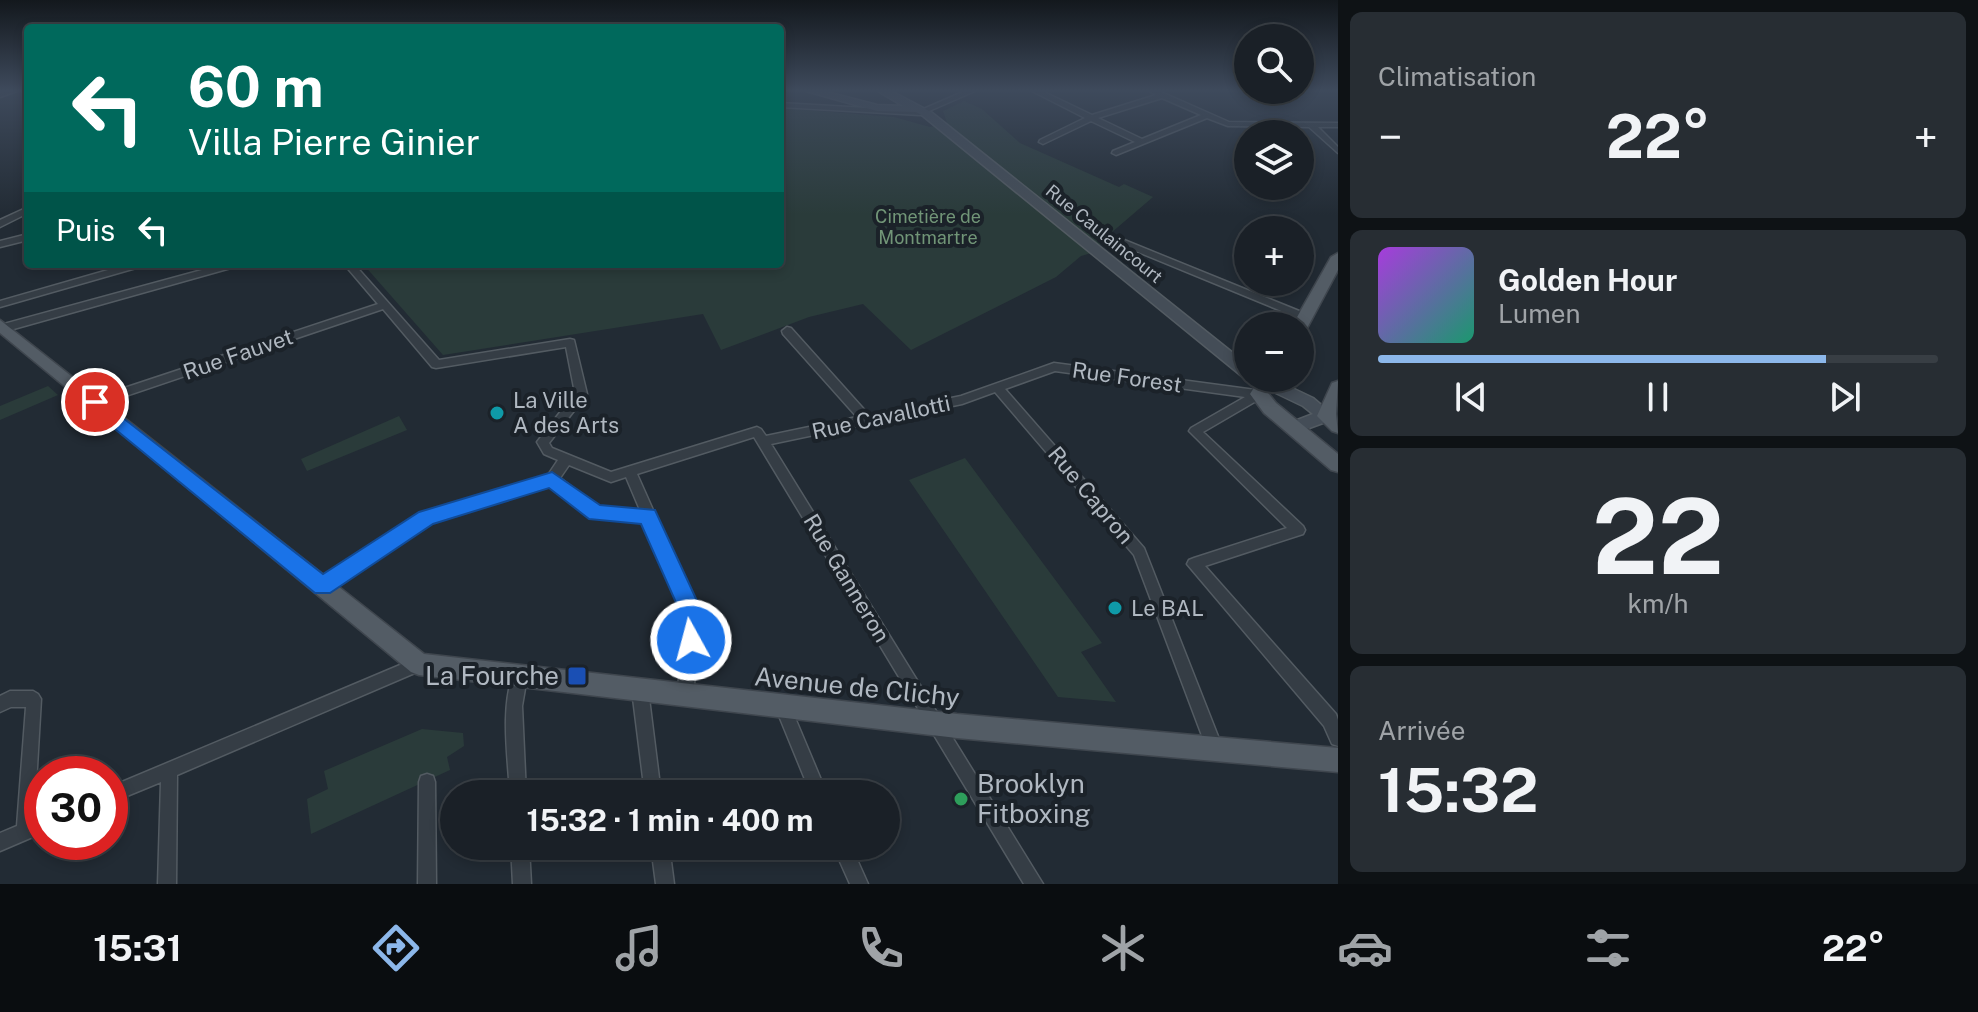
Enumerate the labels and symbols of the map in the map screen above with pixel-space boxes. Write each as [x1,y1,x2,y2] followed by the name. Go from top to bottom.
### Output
[1042,180,1167,287] street label: Rue Caulaincourt
[875,206,981,248] park label: Cimetière de Montmartre
[180,323,296,385] street label: Rue Fauvet
[1070,356,1184,398] street label: Rue Forest
[61,368,129,436] pin
[513,387,619,438] place label: La Ville A des Arts
[809,390,953,444] street label: Rue Cavallotti
[488,404,506,422] marker: La Ville A des Arts
[1043,441,1139,549] street label: Rue Capron
[799,509,895,647] street label: Rue Ganneron
[1131,595,1204,621] place label: Le BAL
[649,598,733,682] position arrow
[1106,599,1124,617] marker: Le BAL
[425,660,559,691] place label: La Fourche
[753,660,961,713] street label: Avenue de Clichy
[566,665,588,687] marker: La Fourche
[24,756,128,860] speed limit sign: 30
[977,768,1091,829] place label: Brooklyn Fitboxing
[952,790,970,808] marker: Brooklyn Fitboxing

